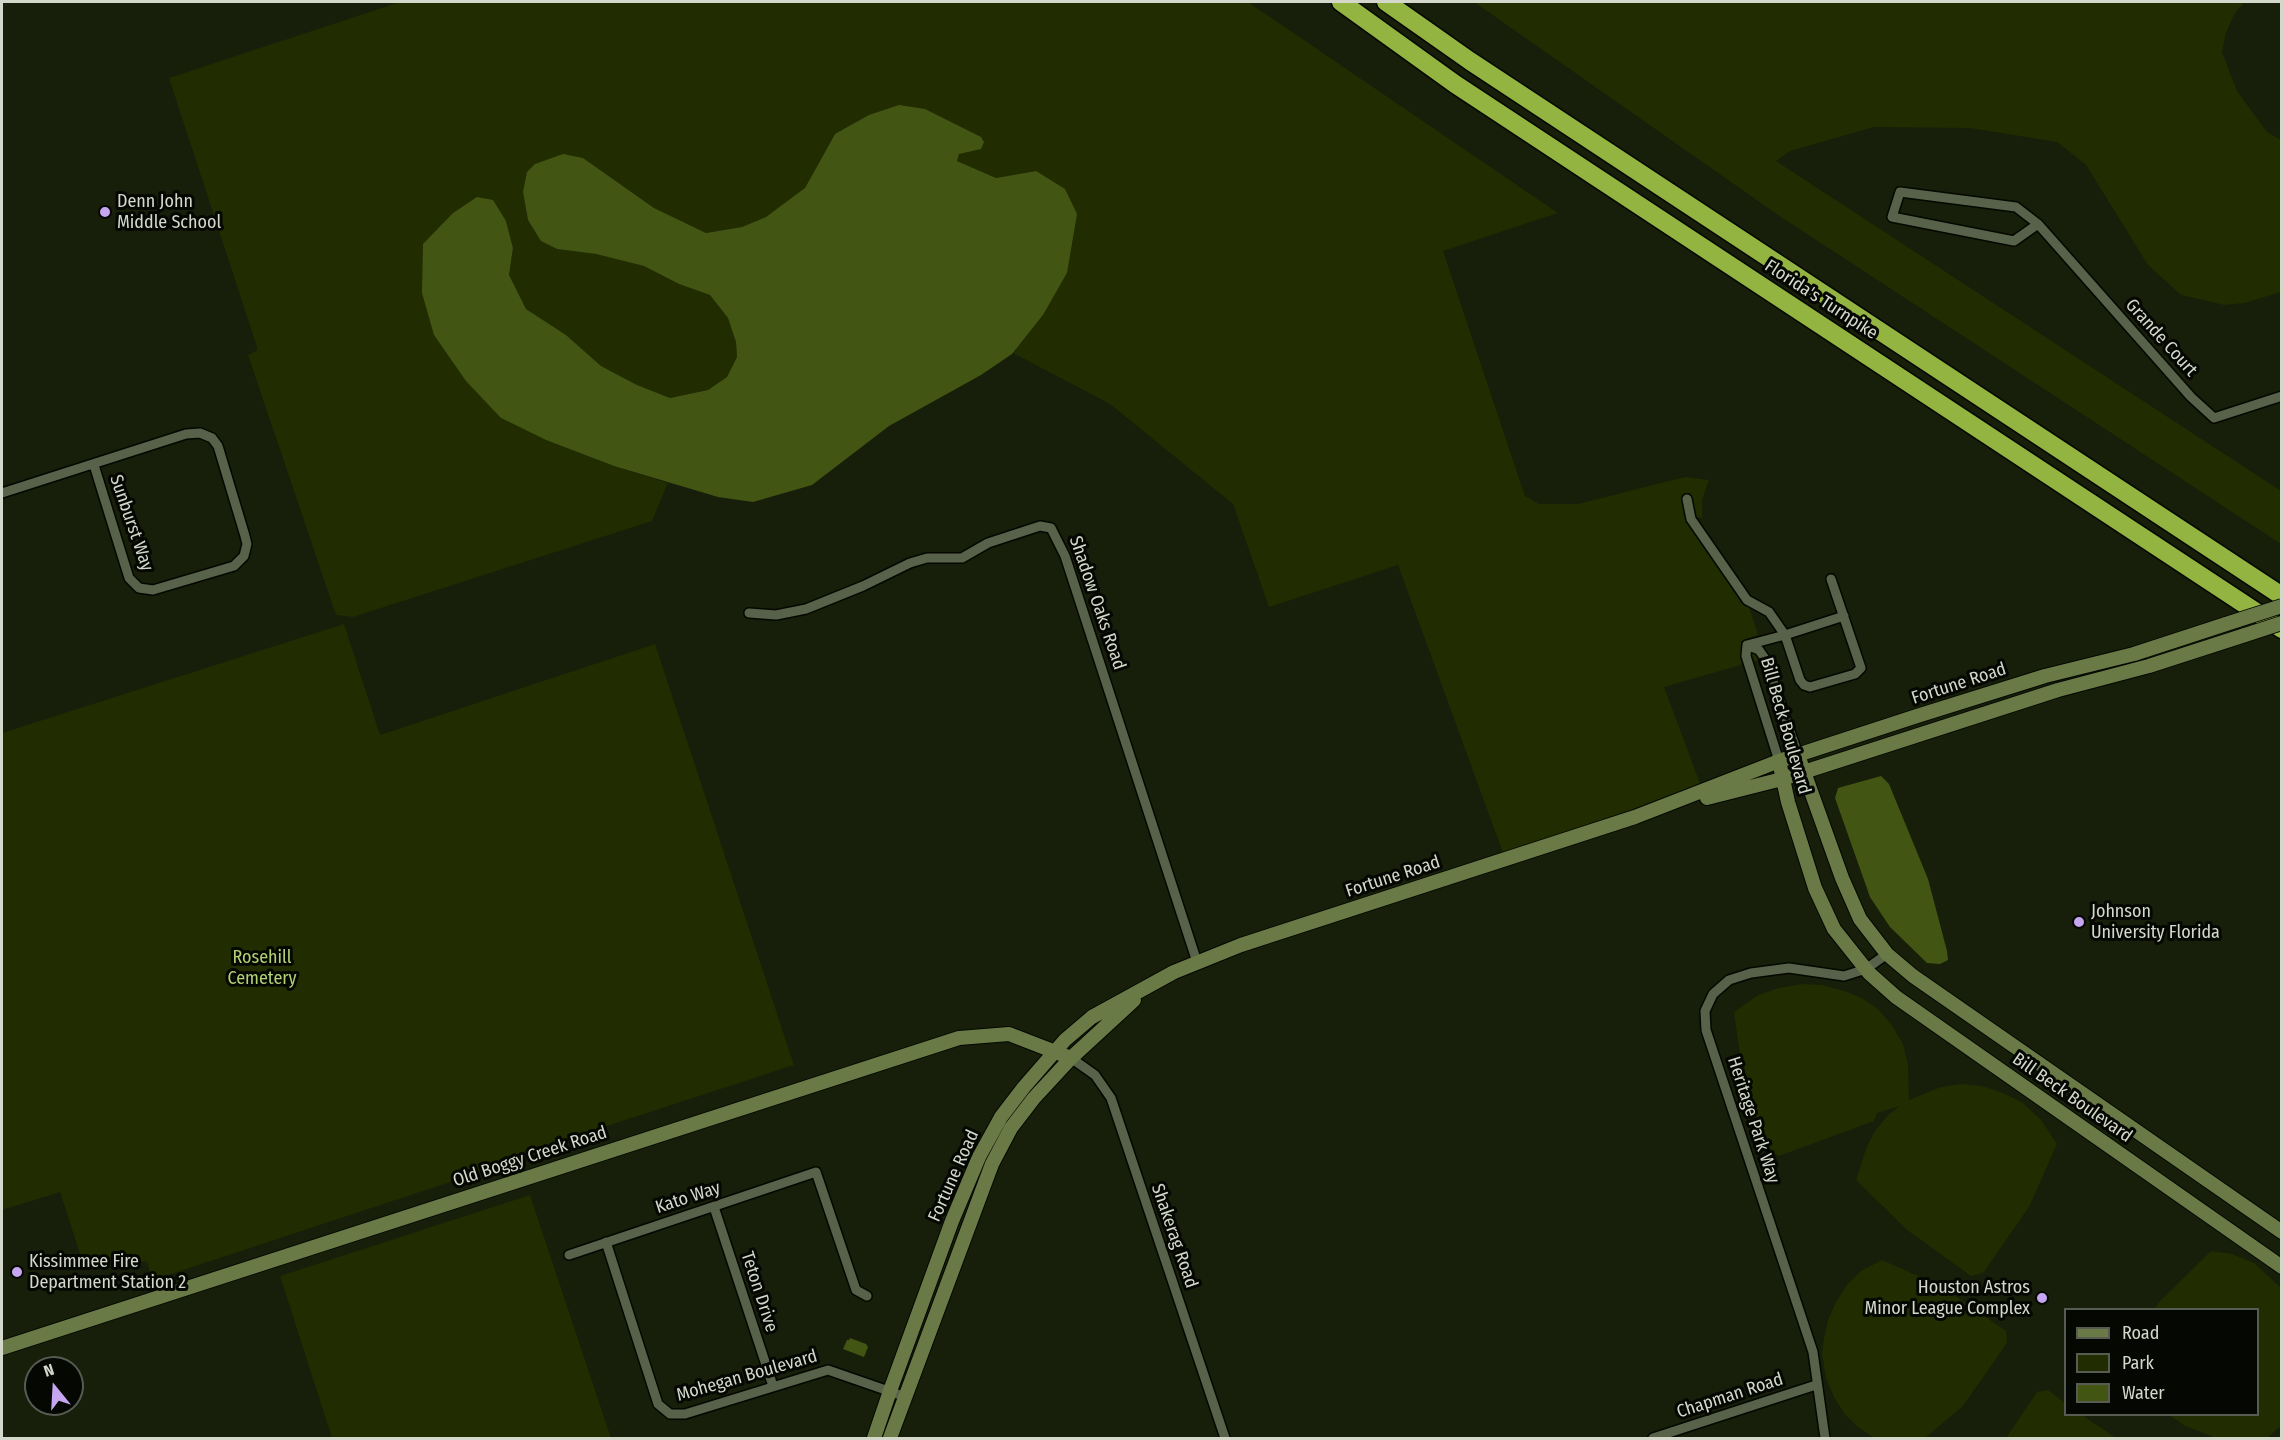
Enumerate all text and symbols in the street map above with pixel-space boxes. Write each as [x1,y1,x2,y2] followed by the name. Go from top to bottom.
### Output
[117,191,221,234] place label: Denn John Middle School
[98,205,112,219] marker: Denn John Middle School
[1760,255,1882,345] street label: Florida's Turnpike
[2121,295,2201,381] street label: Grande Court
[104,472,158,574] street label: Sunburst Way
[1064,533,1130,673] street label: Shadow Oaks Road
[1755,655,1815,797] street label: Bill Beck Boulevard
[1909,659,2009,709] street label: Fortune Road
[1343,852,1443,902] street label: Fortune Road
[2091,901,2220,944] place label: Johnson University Florida
[2072,915,2086,929] marker: Johnson University Florida
[227,947,297,990] park label: Rosehill Cemetery
[2008,1049,2136,1147] street label: Bill Beck Boulevard
[1722,1054,1784,1186] street label: Heritage Park Way
[450,1122,610,1192] street label: Old Boggy Creek Road
[924,1127,984,1225] street label: Fortune Road
[653,1177,723,1219] street label: Kato Way
[1146,1181,1202,1291] street label: Shakerag Road
[736,1249,782,1335] street label: Teton Drive
[29,1251,186,1294] place label: Kissimmee Fire Department Station 2
[10,1265,24,1279] marker: Kissimmee Fire Department Station 2
[1864,1277,2030,1320] place label: Houston Astros Minor League Complex
[2035,1291,2049,1305] marker: Houston Astros Minor League Complex
[2064,1308,2259,1416] legend
[2122,1322,2159,1344] text: Road
[674,1346,820,1406] street label: Mohegan Boulevard
[2122,1352,2154,1374] text: Park
[24,1356,84,1416] north arrow
[41,1360,56,1381] text: N
[1674,1369,1786,1423] street label: Chapman Road
[2122,1382,2165,1404] text: Water

